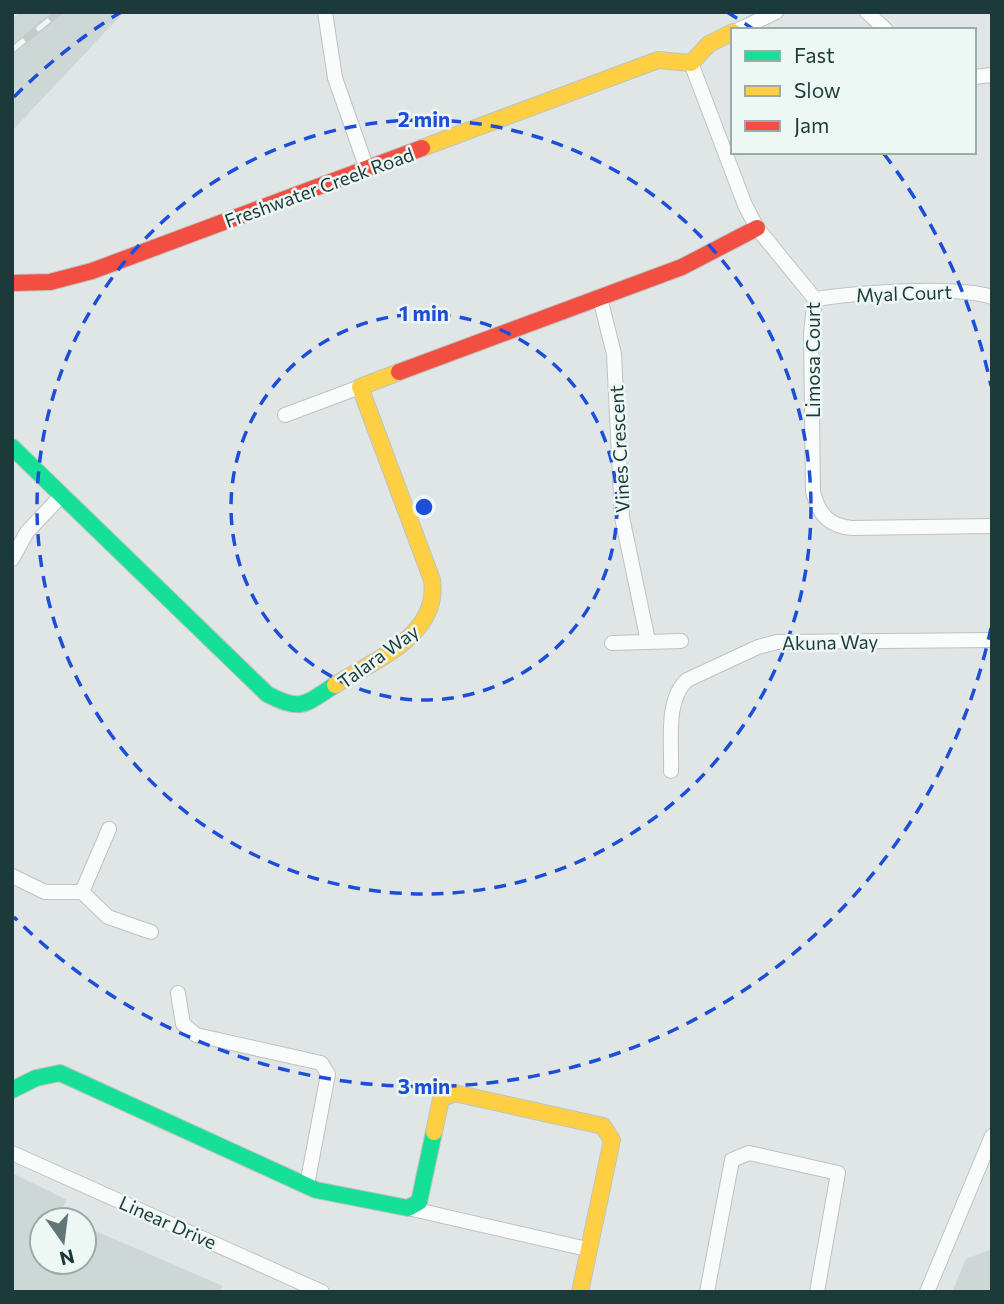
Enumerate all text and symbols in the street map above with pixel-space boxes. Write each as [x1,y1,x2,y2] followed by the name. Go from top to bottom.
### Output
[731,28,976,154] legend
[794,42,835,67] text: Fast
[794,77,841,102] text: Slow
[398,106,450,131] text: 2 min
[794,112,829,137] text: Jam
[221,142,417,232] street label: Freshwater Creek Road
[856,280,953,306] street label: Myal Court
[399,300,449,325] text: 1 min
[801,302,824,418] street label: Limosa Court
[604,384,634,514] street label: Vines Crescent
[412,495,436,519] centre of rings
[333,619,423,693] street label: Talara Way
[782,630,879,654] street label: Akuna Way
[398,1073,450,1098] text: 3 min
[116,1190,220,1254] street label: Linear Drive
[28,1206,98,1276] north arrow
[58,1245,77,1271] text: N

